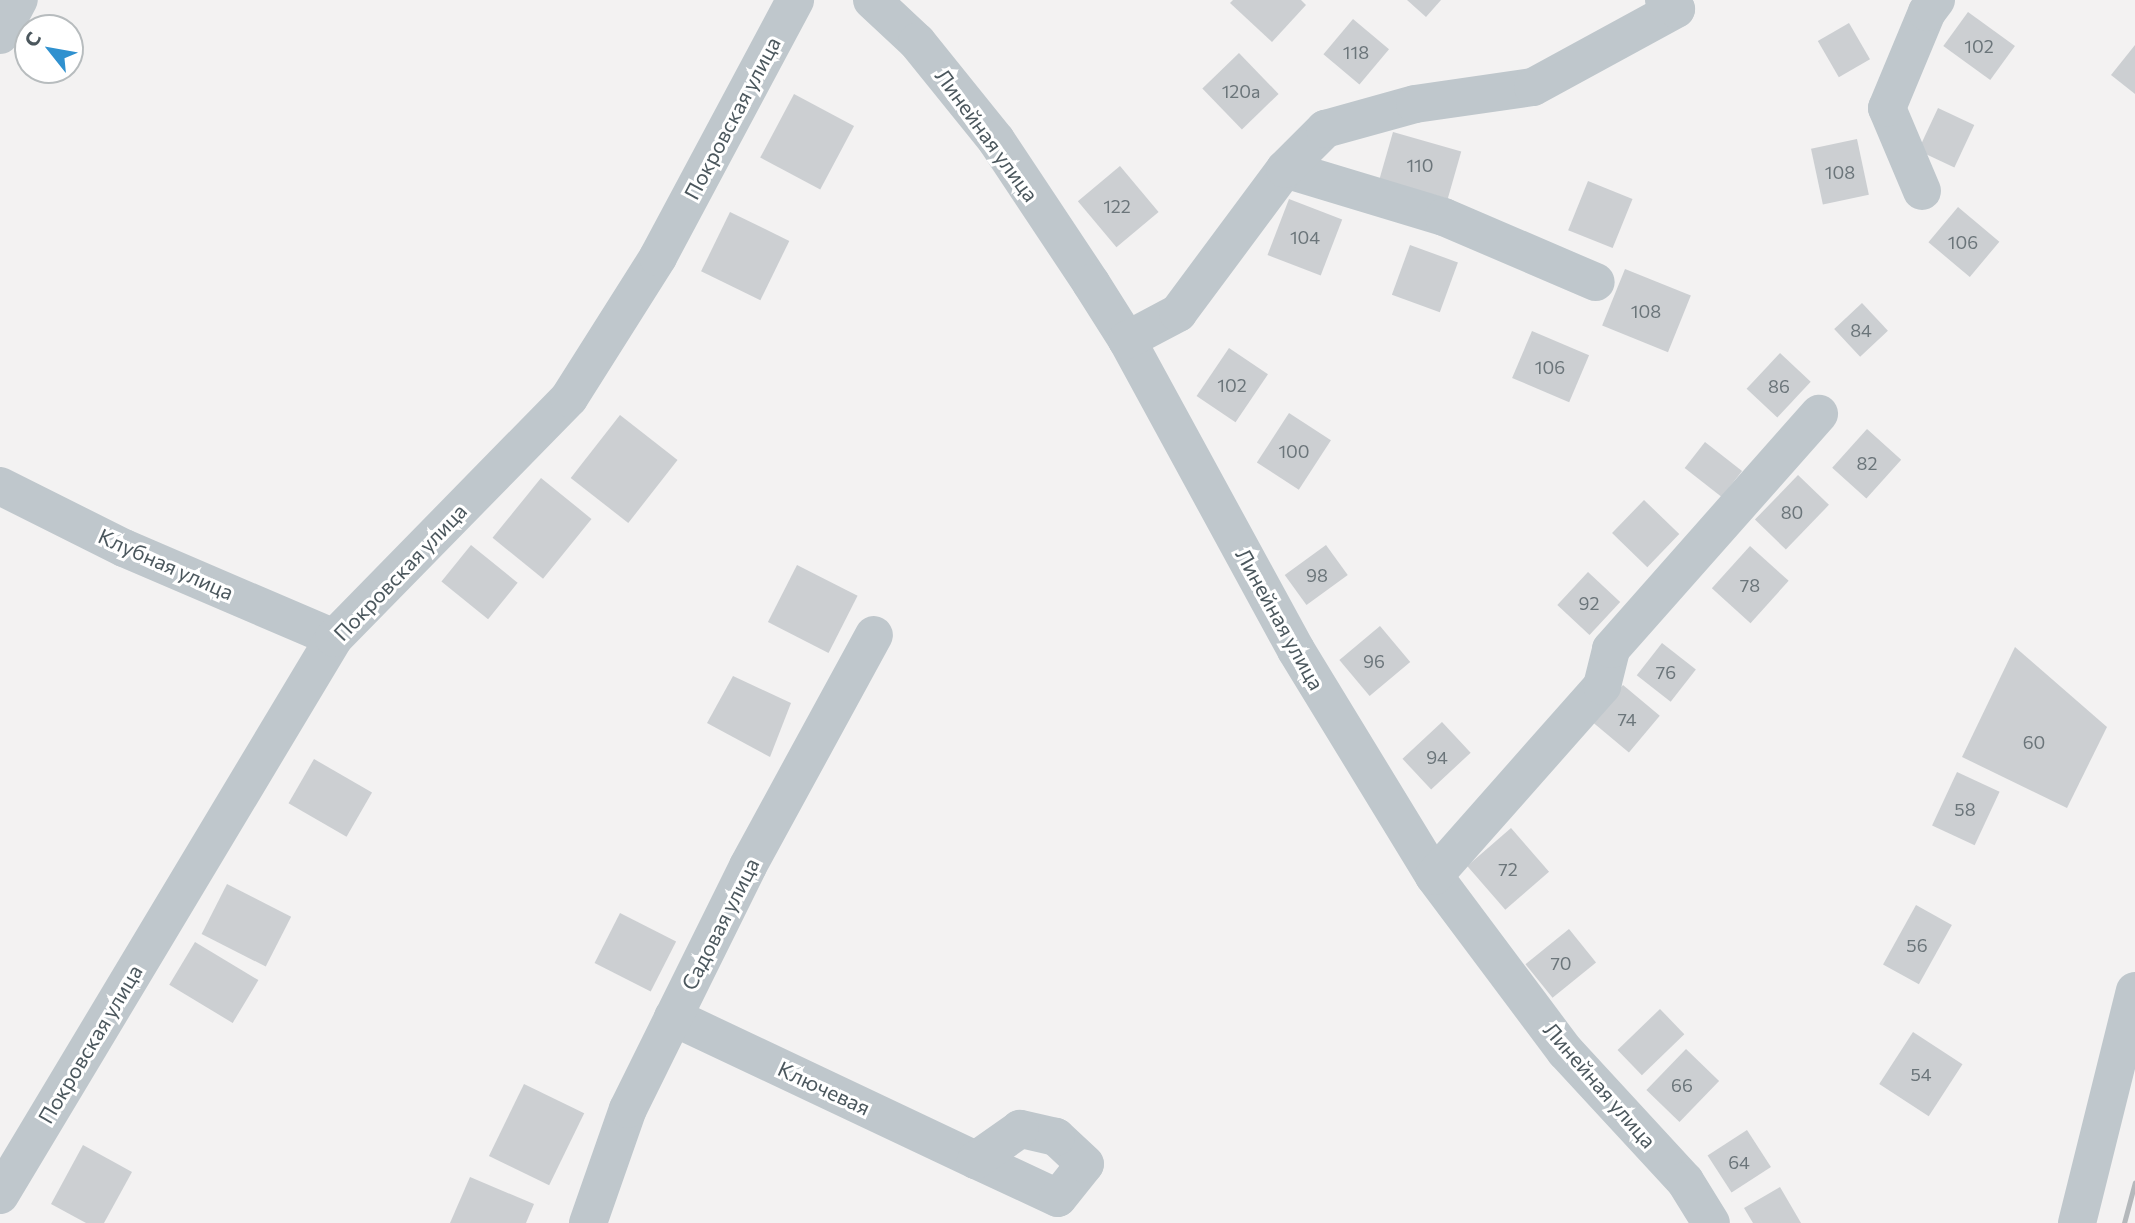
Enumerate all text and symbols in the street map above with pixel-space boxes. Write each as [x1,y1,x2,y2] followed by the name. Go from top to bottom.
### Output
[14,14,84,84] north arrow
[19,27,45,50] text: С
[679,32,785,204] street label: Покровская улица
[1964,35,1994,57] house number: 102
[1343,41,1369,63] house number: 118
[930,64,1044,206] street label: Линейная улица
[1222,80,1260,102] house number: 120а
[1406,154,1434,176] house number: 110
[1825,161,1855,183] house number: 108
[1103,195,1131,217] house number: 122
[1290,226,1320,248] house number: 104
[1948,231,1978,253] house number: 106
[1631,300,1661,322] house number: 108
[1850,319,1872,341] house number: 84
[1535,356,1565,378] house number: 106
[1217,374,1247,396] house number: 102
[1768,375,1790,397] house number: 86
[1278,440,1310,462] house number: 100
[1857,452,1877,474] house number: 82
[328,498,472,646] street label: Покровская улица
[1781,501,1803,523] house number: 80
[95,523,237,605] street label: Клубная улица
[1231,544,1329,694] street label: Линейная улица
[1306,564,1328,586] house number: 98
[1740,574,1760,596] house number: 78
[1579,592,1599,614] house number: 92
[1363,650,1385,672] house number: 96
[1656,661,1676,683] house number: 76
[1617,708,1637,730] house number: 74
[2023,731,2045,753] house number: 60
[1426,746,1448,768] house number: 94
[1954,798,1976,820] house number: 58
[676,854,764,994] street label: Садовая улица
[1498,858,1518,880] house number: 72
[1906,934,1928,956] house number: 56
[1550,952,1572,974] house number: 70
[33,960,147,1128] street label: Покровская улица
[1539,1017,1661,1153] street label: Линейная улица
[774,1056,874,1120] street label: Ключевая
[1910,1063,1932,1085] house number: 54
[1671,1074,1693,1096] house number: 66
[1728,1151,1750,1173] house number: 64

